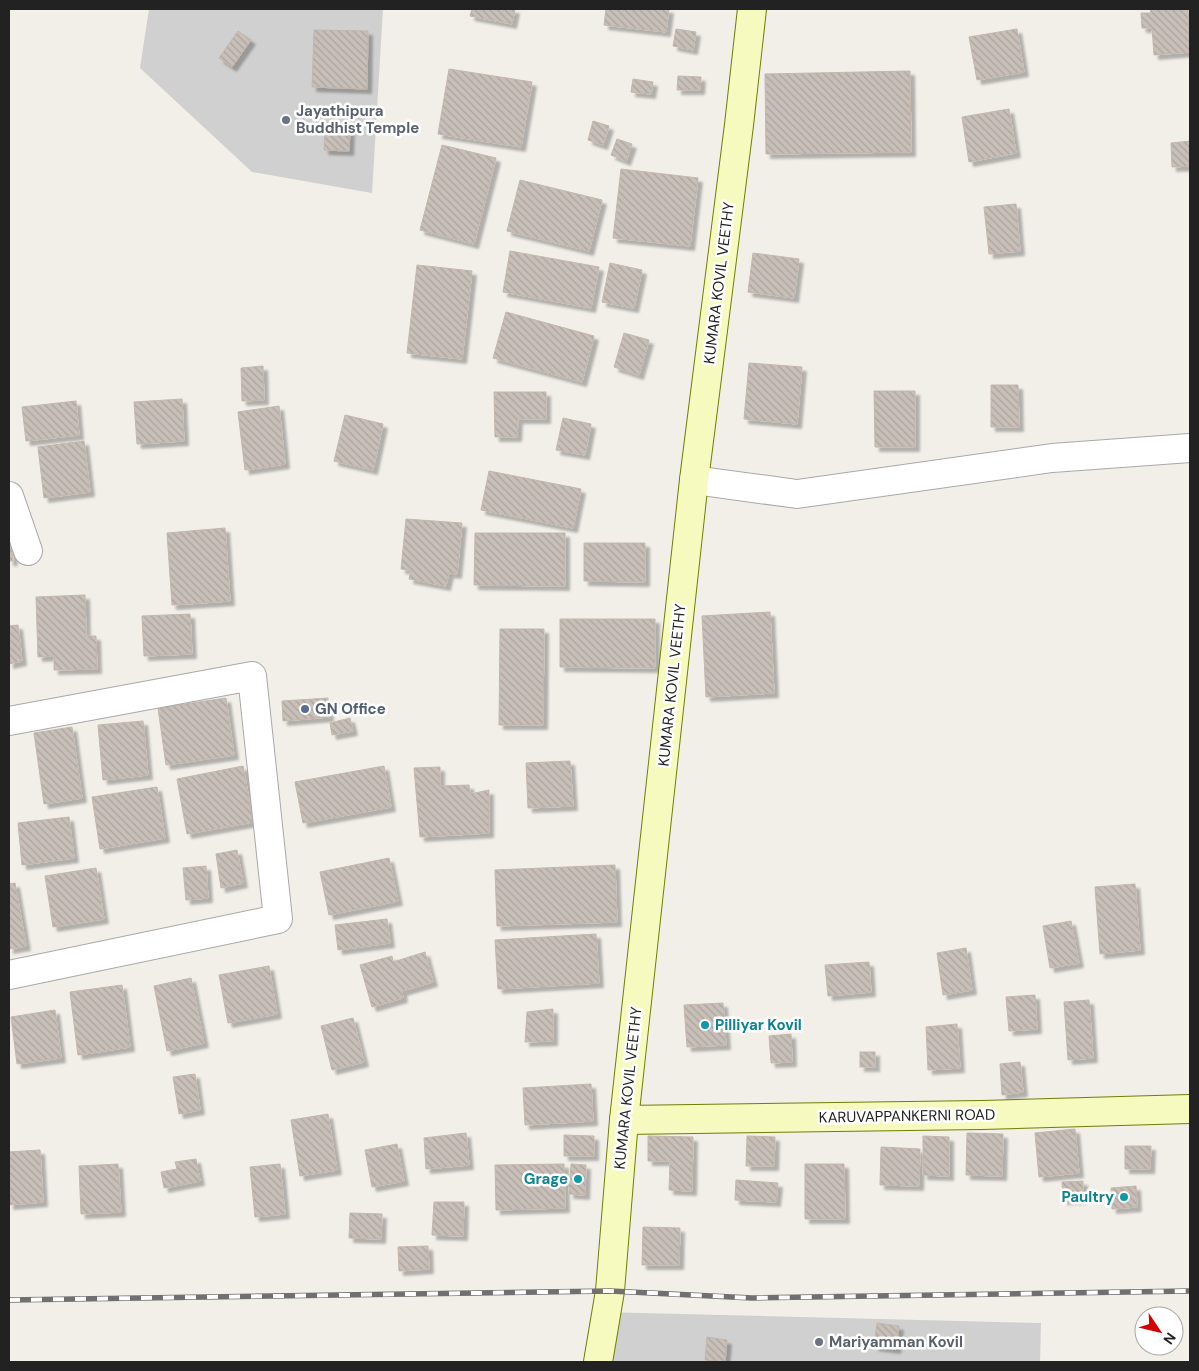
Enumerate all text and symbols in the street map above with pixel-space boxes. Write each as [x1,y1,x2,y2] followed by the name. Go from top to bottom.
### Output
[296,101,419,138] place label: Jayathipura Buddhist Temple
[280,114,292,126] marker: Jayathipura Buddhist Temple
[699,201,739,365] street label: KUMARA KOVIL VEETHY
[654,603,691,767] street label: KUMARA KOVIL VEETHY
[315,699,386,719] place label: GN Office
[299,703,311,715] marker: GN Office
[610,1006,647,1170] street label: KUMARA KOVIL VEETHY
[715,1015,802,1035] place label: Pilliyar Kovil
[699,1019,711,1031] marker: Pilliyar Kovil
[819,1104,995,1128] street label: KARUVAPPANKERNI ROAD
[524,1169,568,1189] place label: Grage
[572,1173,584,1185] marker: Grage
[1062,1187,1114,1207] place label: Paultry
[1118,1191,1130,1203] marker: Paultry
[1134,1306,1184,1356] north arrow
[1159,1329,1180,1348] text: N
[829,1332,963,1352] place label: Mariyamman Kovil
[813,1336,825,1348] marker: Mariyamman Kovil

